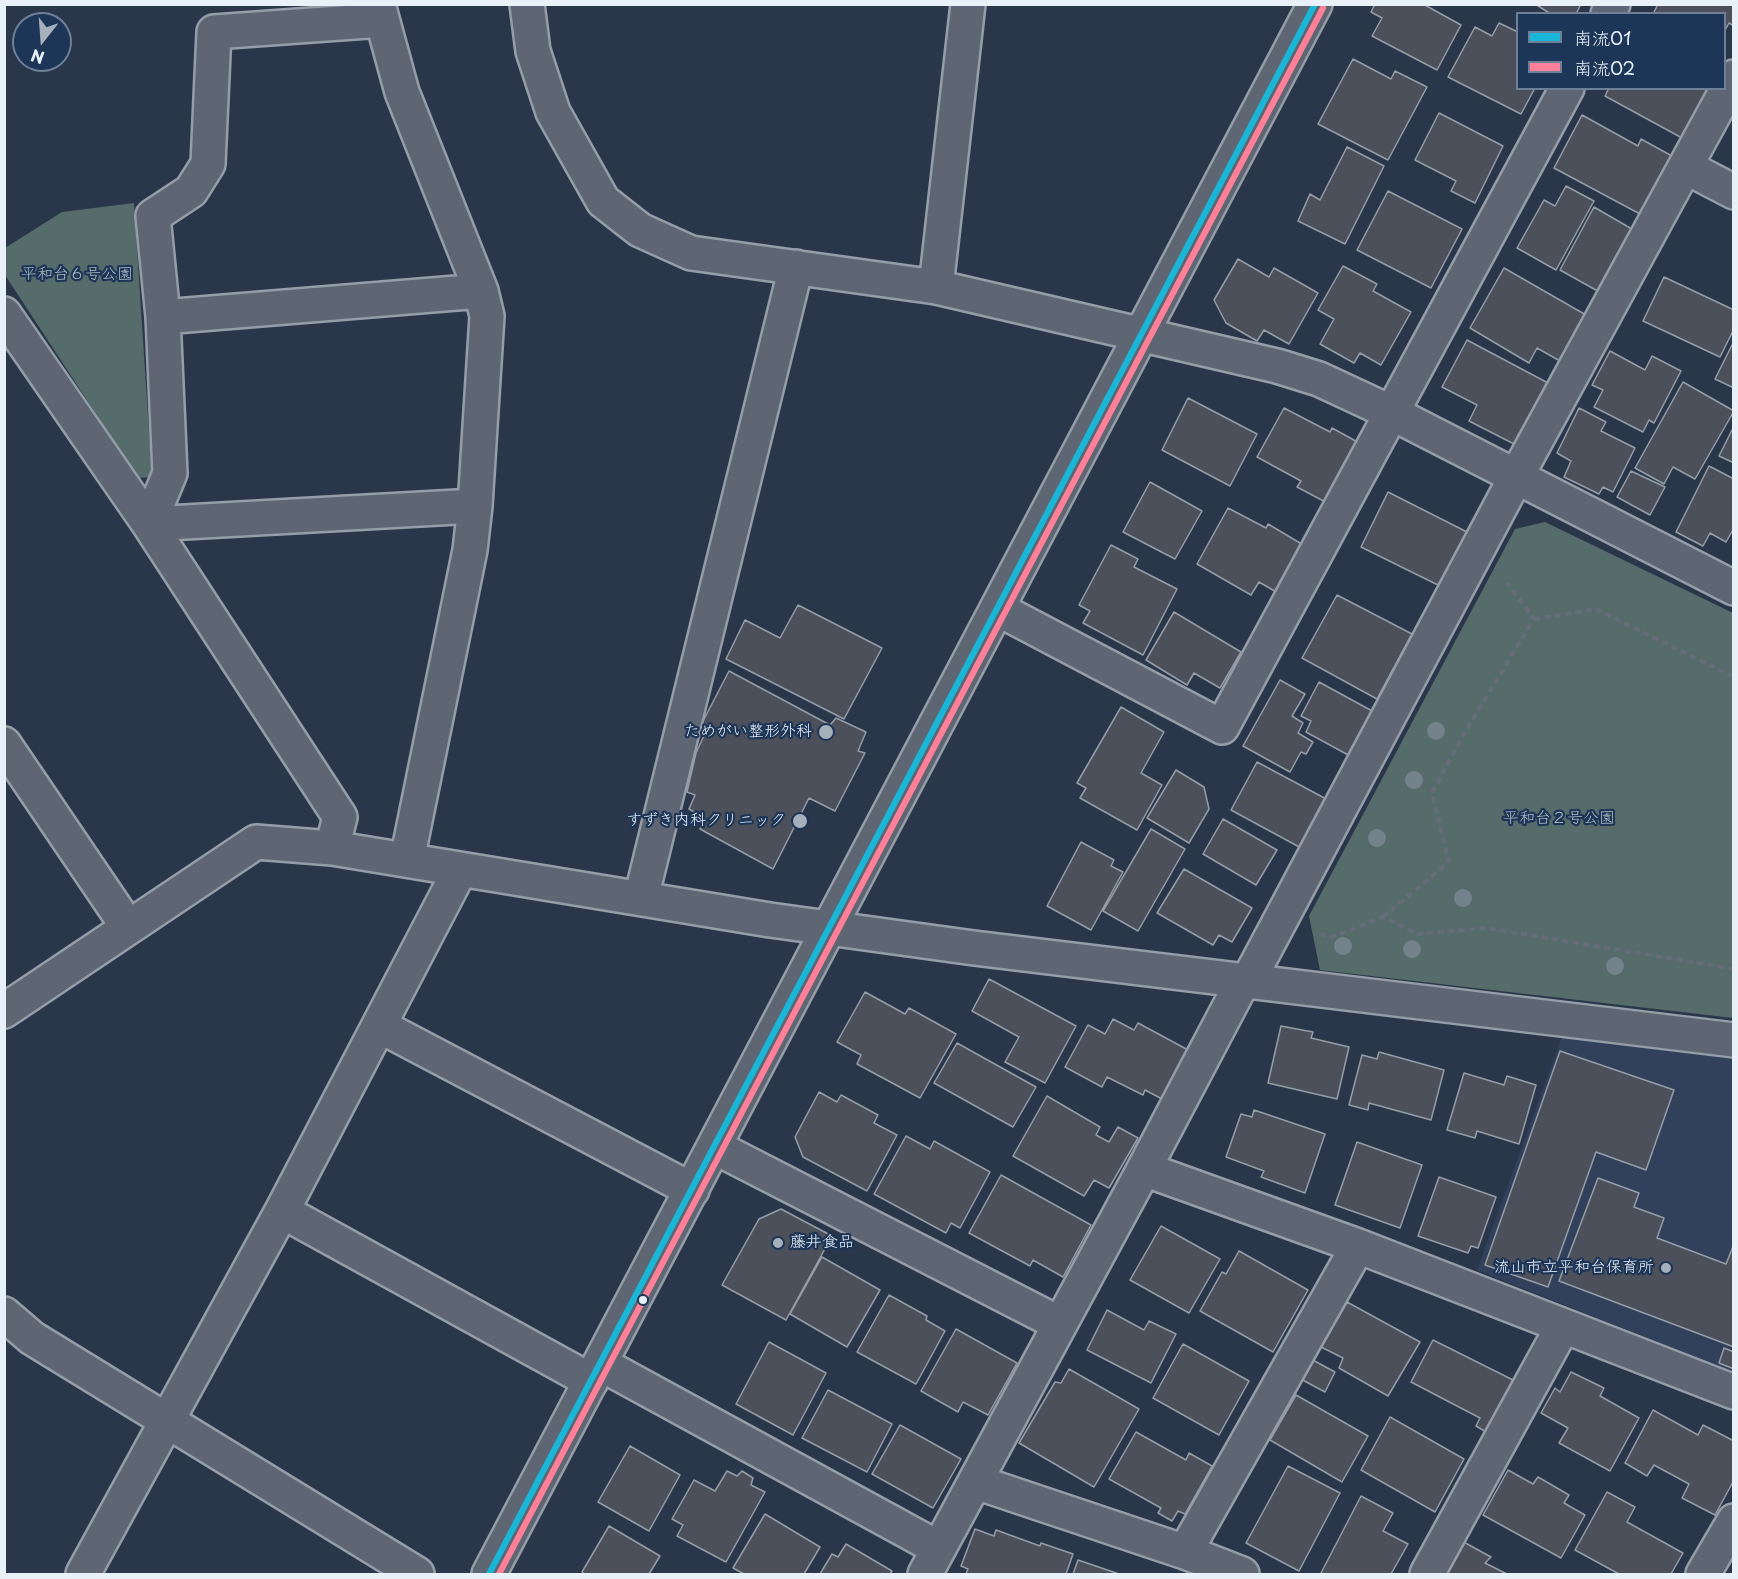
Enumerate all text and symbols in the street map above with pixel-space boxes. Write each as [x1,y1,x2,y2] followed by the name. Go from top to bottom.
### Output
[12,12,72,72] north arrow
[1516,12,1726,90] legend
[1574,24,1631,51] text: 南流01
[28,44,47,71] text: N
[1574,54,1635,81] text: 南流02
[21,265,133,285] park label: 平和台６号公園
[684,722,812,742] place label: ためがい整形外科
[817,723,835,741] marker: ためがい整形外科
[1503,809,1615,829] park label: 平和台２号公園
[626,811,786,831] place label: すずき内科クリニック
[791,812,809,830] marker: すずき内科クリニック
[790,1233,854,1253] place label: 藤井食品
[771,1236,785,1250] marker: 藤井食品
[1494,1258,1654,1278] place label: 流山市立平和台保育所
[1659,1261,1673,1275] marker: 流山市立平和台保育所
[637,1294,649,1306] unlabelled marker

